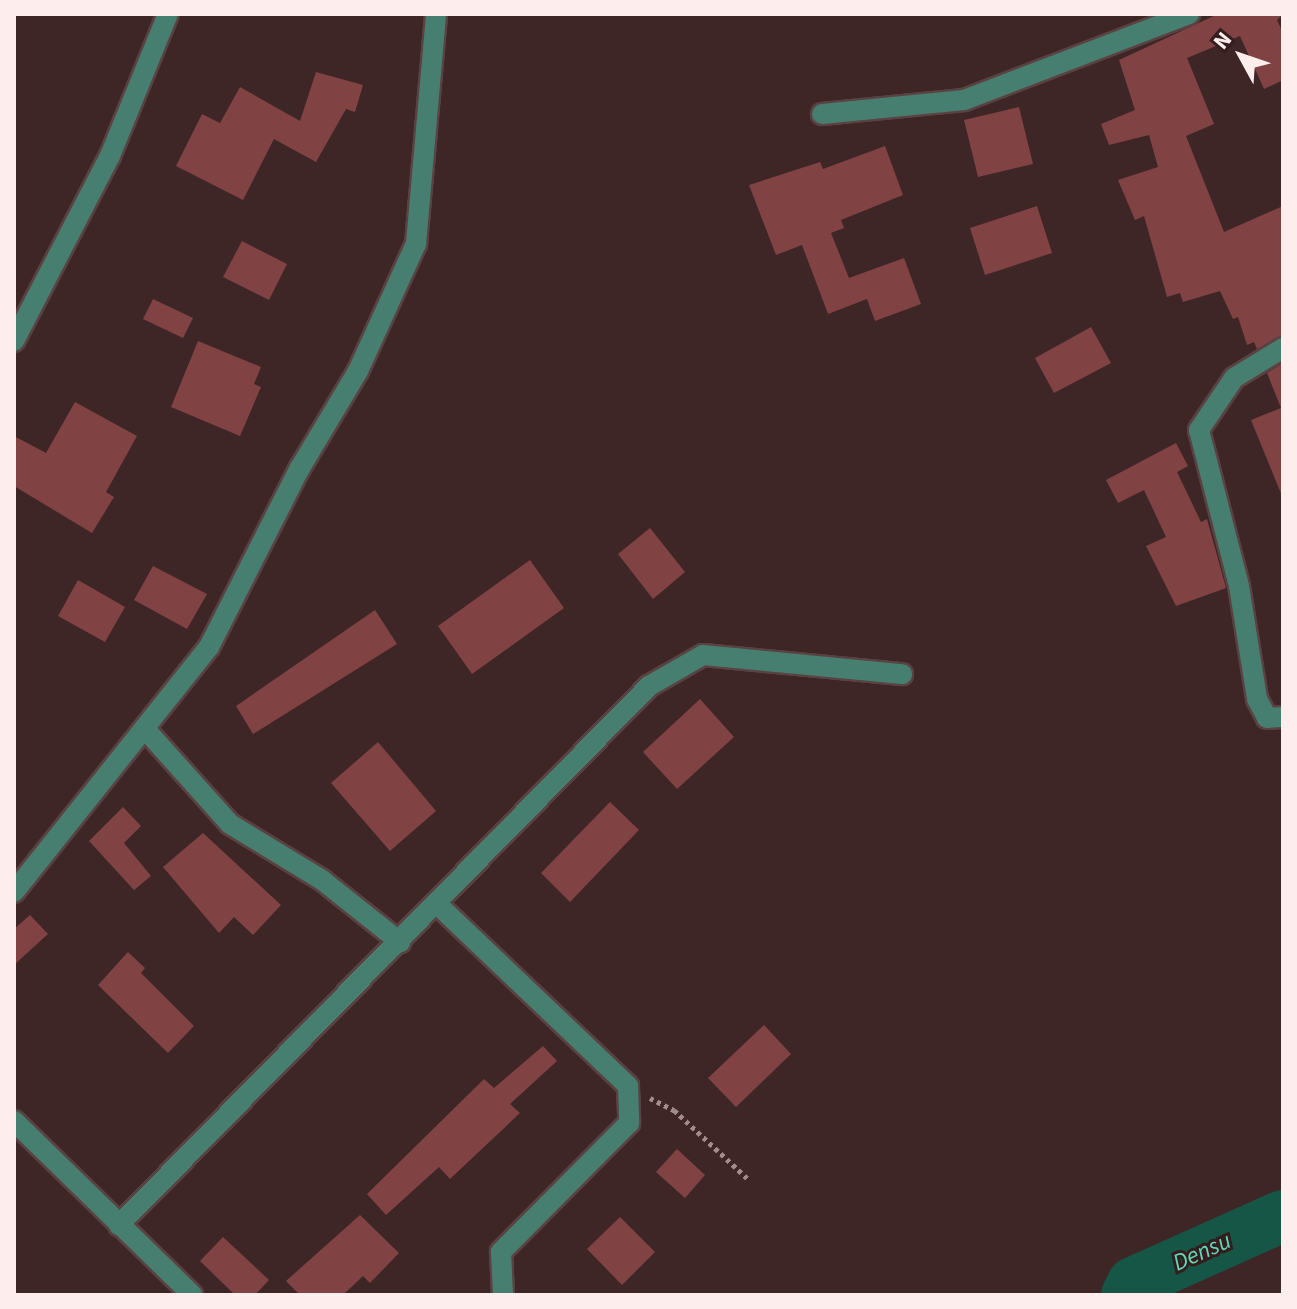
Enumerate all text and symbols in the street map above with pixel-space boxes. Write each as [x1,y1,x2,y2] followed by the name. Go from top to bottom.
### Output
[1201,16,1281,96] north arrow
[1206,25,1240,56] text: N
[1168,1227,1236,1277] water label: Densu

